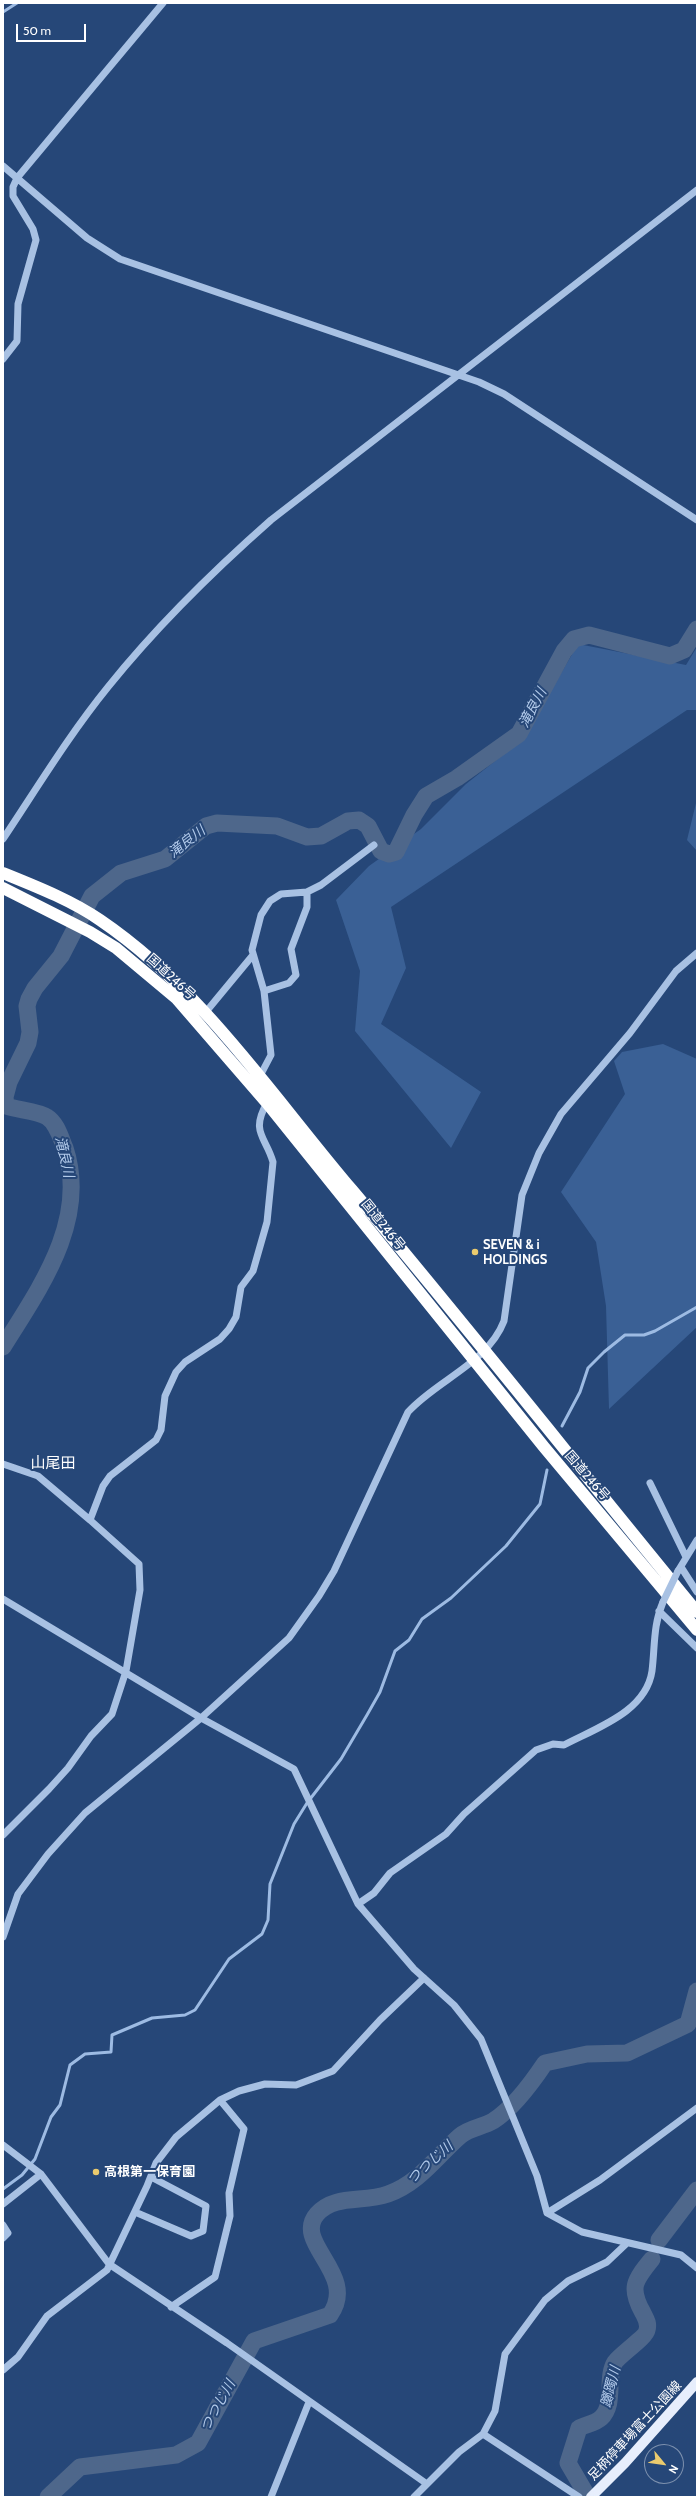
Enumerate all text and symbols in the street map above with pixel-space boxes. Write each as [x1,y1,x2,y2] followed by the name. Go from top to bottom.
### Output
[18,16,88,42] scale bar
[23,23,51,38] text: 50 m
[516,686,550,730] water label: 滝良川
[165,822,209,862] water label: 滝良川
[143,951,199,1003] street label: 国道246号
[51,1135,77,1179] water label: 滝良川
[358,1197,408,1253] street label: 国道246号
[483,1237,547,1268] place label: SEVEN & i HOLDINGS
[470,1247,480,1257] marker: SEVEN & i HOLDINGS
[561,1448,613,1504] street label: 国道246号
[31,1455,75,1473] district label: 山尾田
[404,2138,456,2188] water label: つつじ川
[104,2164,195,2180] place label: 高根第一保育園
[91,2167,101,2177] marker: 高根第一保育園
[598,2365,624,2409] water label: 躑躅川
[197,2377,239,2435] water label: つつじ川
[585,2378,685,2484] street label: 足柄停車場富士公園線
[644,2444,684,2484] north arrow
[666,2463,682,2476] text: N

